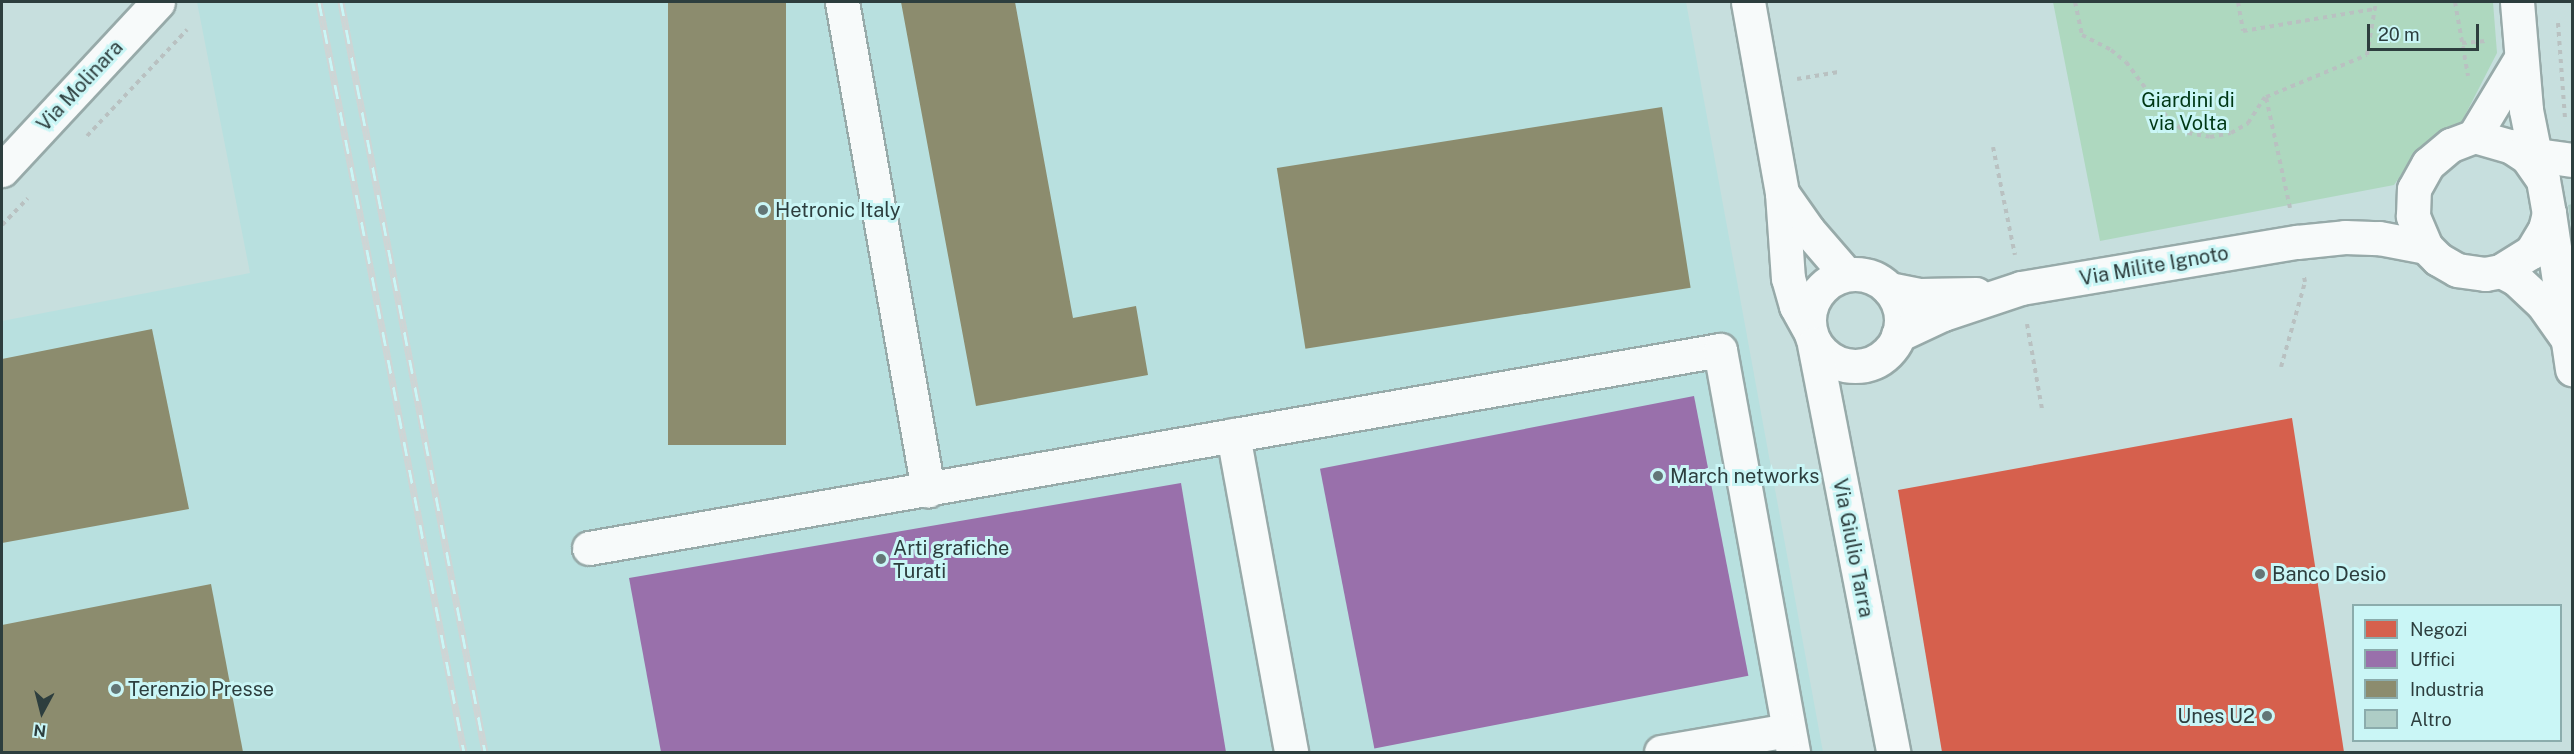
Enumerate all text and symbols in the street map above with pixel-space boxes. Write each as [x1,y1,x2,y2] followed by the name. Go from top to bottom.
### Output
[2370,12,2482,50] scale bar
[2378,24,2420,45] text: 20 m
[32,36,128,136] street label: Via Molinara
[2141,88,2235,135] park label: Giardini di via Volta
[775,198,901,222] place label: Hetronic Italy
[756,203,770,217] marker: Hetronic Italy
[2078,241,2230,291] street label: Via Milite Ignoto
[1670,464,1819,488] place label: March networks
[1651,469,1665,483] marker: March networks
[1828,477,1878,619] street label: Via Giulio Tarra
[893,536,1009,583] place label: Arti grafiche Turati
[874,552,888,566] marker: Arti grafiche Turati
[2272,562,2386,586] place label: Banco Desio
[2253,567,2267,581] marker: Banco Desio
[2352,604,2562,742] legend
[2410,619,2468,640] text: Negozi
[2410,649,2455,670] text: Uffici
[128,677,274,701] place label: Terenzio Presse
[2410,679,2484,700] text: Industria
[12,682,72,742] north arrow
[109,682,123,696] marker: Terenzio Presse
[2177,704,2255,728] place label: Unes U2
[2260,709,2274,723] marker: Unes U2
[2410,709,2452,730] text: Altro
[32,720,47,741] text: N

